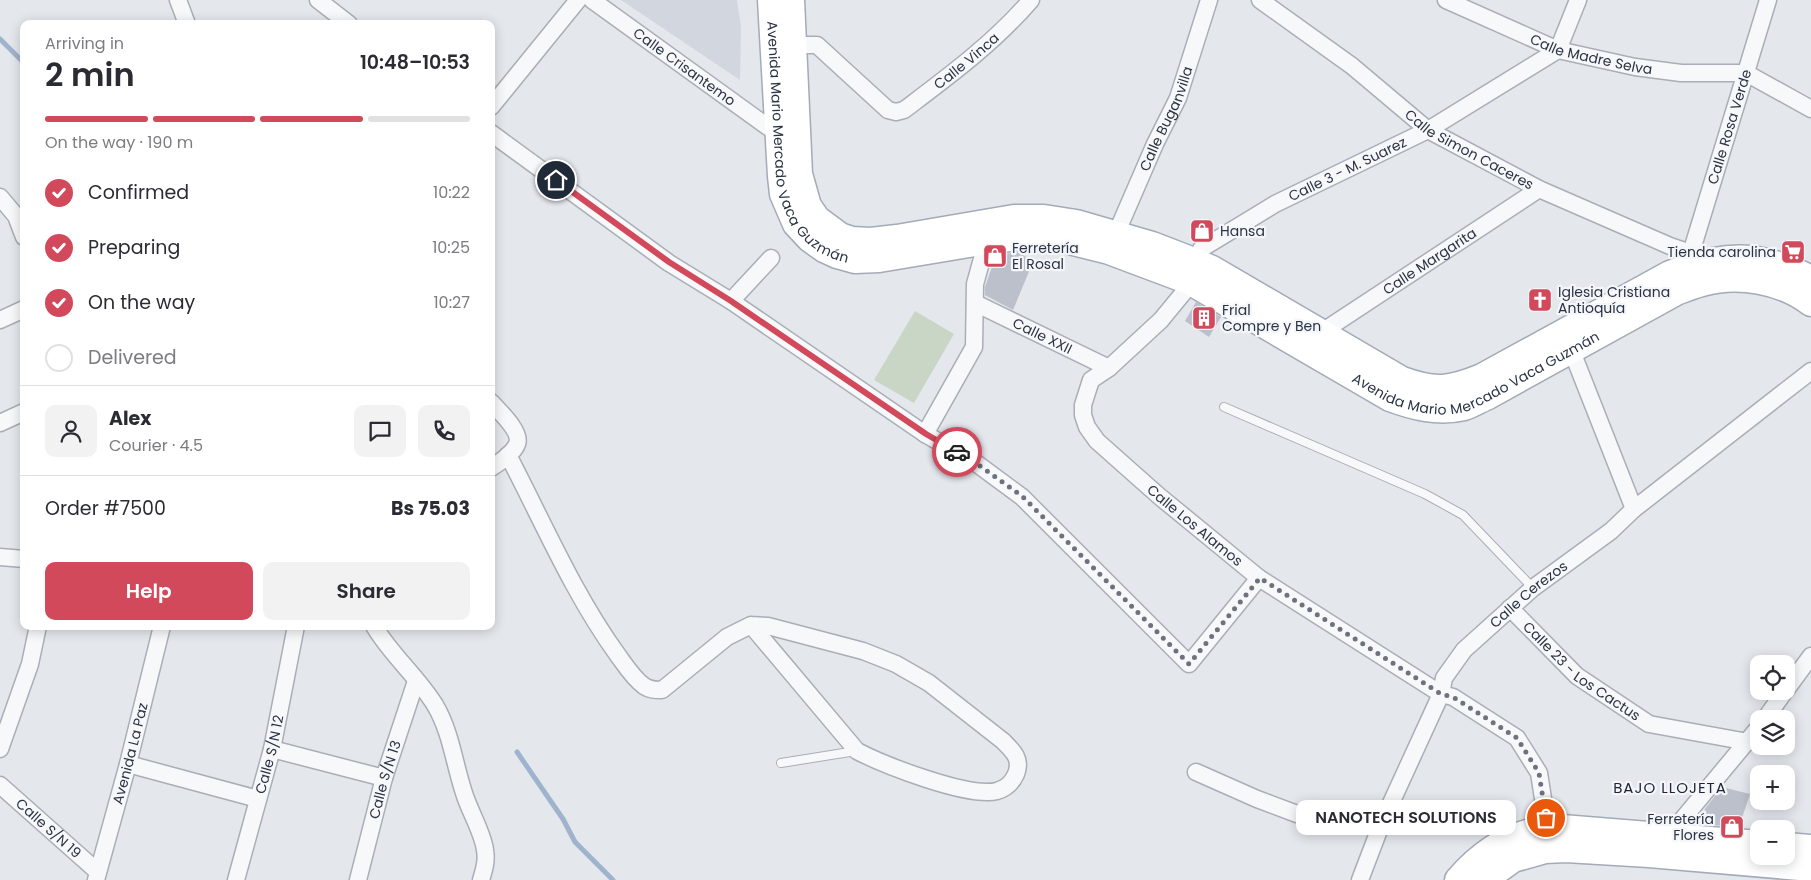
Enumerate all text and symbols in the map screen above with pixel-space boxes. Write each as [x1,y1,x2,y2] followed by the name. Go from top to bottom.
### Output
[762,20,851,268] street label: Avenida Mario Mercado Vaca Guzmán
[629,23,740,111] street label: Calle Crisantemo
[929,28,1003,94] street label: Calle Vinca
[1527,29,1654,79] street label: Calle Madre Selva
[45,32,124,55] text: Arriving in
[360,49,470,76] text: 10:48–10:53
[45,52,135,97] text: 2 min
[1135,64,1197,174] street label: Calle Buganvilla
[1703,66,1756,187] street label: Calle Rosa Verde
[1400,105,1537,194] street label: Calle Simon Caceres
[45,131,193,154] text: On the way · 190 m
[1285,132,1410,206] street label: Calle 3 - M. Suarez
[535,159,577,201] pin
[542,166,570,194] icon: home
[45,179,73,207] icon: check
[88,179,189,206] text: Confirmed
[433,181,470,204] text: 10:22
[1189,218,1215,244] shop icon: Hansa
[1220,221,1265,241] place label: Hansa
[1379,223,1480,299] street label: Calle Margarita
[45,234,73,262] icon: check
[88,234,180,261] text: Preparing
[432,236,470,259] text: 10:25
[1012,238,1079,274] place label: Ferretería El Rosal
[1780,239,1806,265] supermarket icon: Tienda carolina
[1667,242,1776,262] place label: Tienda carolina
[982,243,1008,269] shop icon: Ferretería El Rosal
[1558,282,1670,318] place label: Iglesia Cristiana Antioquía
[1527,287,1553,313] church icon: Iglesia Cristiana Antioquía
[45,289,73,317] icon: check
[88,289,195,316] text: On the way
[433,291,470,314] text: 10:27
[1222,300,1321,336] place label: Frial Compre y Ben
[1191,305,1217,331] building icon: Frial Compre y Ben
[1009,313,1076,359] street label: Calle XXII
[1349,326,1603,419] street label: Avenida Mario Mercado Vaca Guzmán
[88,344,177,371] text: Delivered
[45,405,97,457] button: person
[109,405,151,432] text: Alex
[354,405,406,457] button: chat
[418,405,470,457] button: phone
[932,427,982,477] courier
[109,434,203,457] text: Courier · 4.5
[943,438,971,466] icon: car
[1143,480,1247,571] street label: Calle Los Alamos
[45,495,166,522] text: Order #7500
[391,495,470,522] text: Bs 75.03
[1485,556,1572,632] street label: Calle Cerezos
[45,562,253,620] button: Help
[263,562,470,620] button: Share
[1519,617,1644,726] street label: Calle 23 - Los Cactus
[1750,655,1795,865] map controls
[1750,655,1795,700] button: locate
[107,701,153,807] street label: Avenida La Paz
[1750,710,1795,755] button: layers
[250,713,288,796] street label: Calle S/N 12
[364,738,406,821] street label: Calle S/N 13
[1750,765,1795,810] button: +
[1613,777,1727,798] district label: BAJO LLOJETA
[12,794,86,863] street label: Calle S/N 19
[1525,797,1567,839] pin
[1296,800,1516,836] callout: NANOTECH SOLUTIONS
[1532,804,1560,832] icon: bag
[1315,806,1497,829] text: NANOTECH SOLUTIONS
[1647,809,1714,845] place label: Ferretería Flores
[1719,814,1745,840] shop icon: Ferretería Flores
[1750,820,1795,865] button: −

